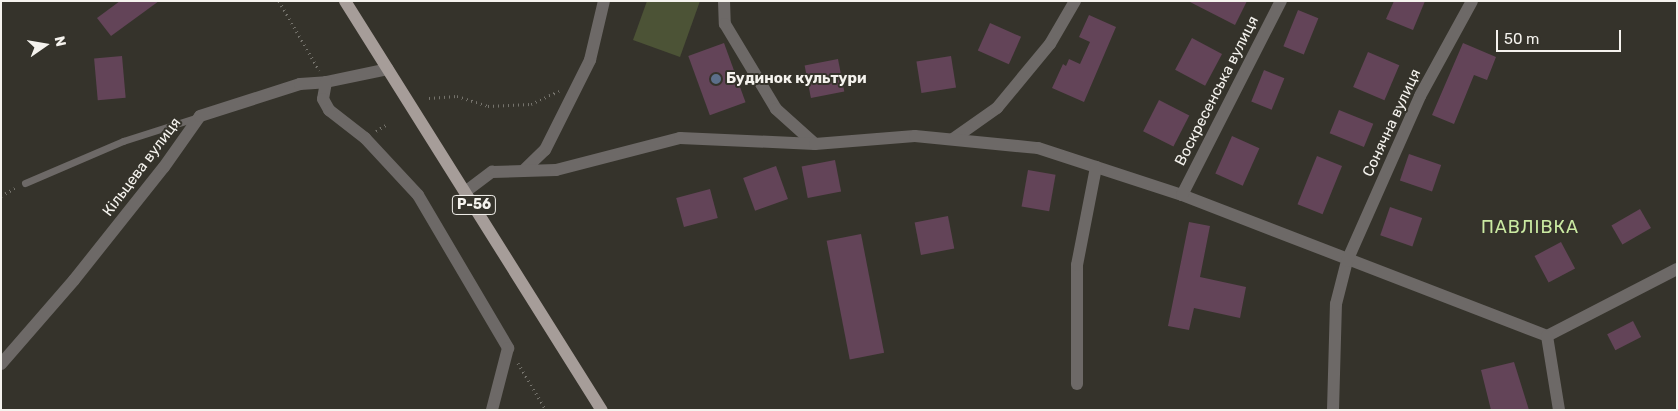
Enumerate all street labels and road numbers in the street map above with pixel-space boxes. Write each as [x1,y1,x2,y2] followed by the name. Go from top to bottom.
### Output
[1171,13,1263,169] street label: Воскресенська вулиця
[1359,66,1425,180] street label: Сонячна вулиця
[99,114,185,220] street label: Кільцева вулиця
[452,194,496,216] road number: Р-56

